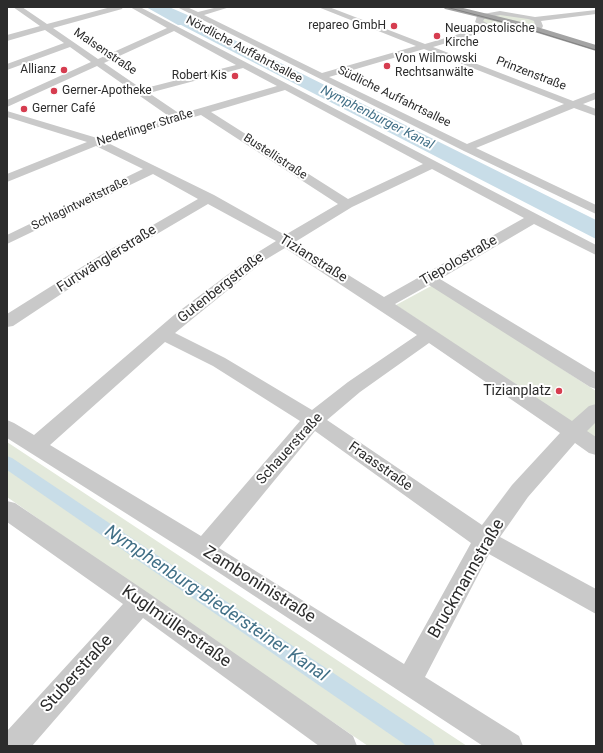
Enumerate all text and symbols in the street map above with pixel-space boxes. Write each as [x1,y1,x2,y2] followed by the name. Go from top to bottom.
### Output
[183,13,305,87] street label: Nördliche Auffahrtsallee
[308,19,386,33] place label: repareo GmbH
[389,21,399,31] marker: repareo GmbH
[445,22,535,50] place label: Neuapostolische Kirche
[71,26,139,78] street label: Malsenstraße
[432,31,442,41] marker: Neuapostolische Kirche
[395,52,477,80] place label: Von Wilmowski Rechtsanwälte
[494,54,568,94] street label: Prinzenstraße
[382,61,392,71] marker: Von Wilmowski Rechtsanwälte
[20,63,56,77] place label: Allianz
[335,63,453,131] street label: Südliche Auffahrtsallee
[59,65,69,75] marker: Allianz
[172,69,227,83] place label: Robert Kis
[230,71,240,81] marker: Robert Kis
[318,83,436,153] water label: Nymphenburger Kanal
[62,84,152,98] place label: Gerner-Apotheke
[49,86,59,96] marker: Gerner-Apotheke
[32,102,95,116] place label: Gerner Café
[19,104,29,114] marker: Gerner Café
[95,107,195,149] street label: Nederlinger Straße
[240,131,310,183] street label: Bustellistraße
[29,174,131,234] street label: Schlagintweitstraße
[54,222,160,296] street label: Furtwänglerstraße
[276,231,350,287] street label: Tizianstraße
[418,232,500,290] street label: Tiepolostraße
[175,249,267,327] street label: Gutenbergstraße
[483,383,551,399] place label: Tizianplatz
[554,386,564,396] marker: Tizianplatz
[253,410,327,488] street label: Schauerstraße
[345,439,415,495] street label: Fraasstraße
[425,516,509,642] street label: Bruckmannstraße
[100,521,332,687] water label: Nymphenburg-Biedersteiner Kanal
[199,542,319,628] street label: Zamboninistraße
[117,582,235,672] street label: Kuglmüllerstraße
[37,631,117,717] street label: Stuberstraße

